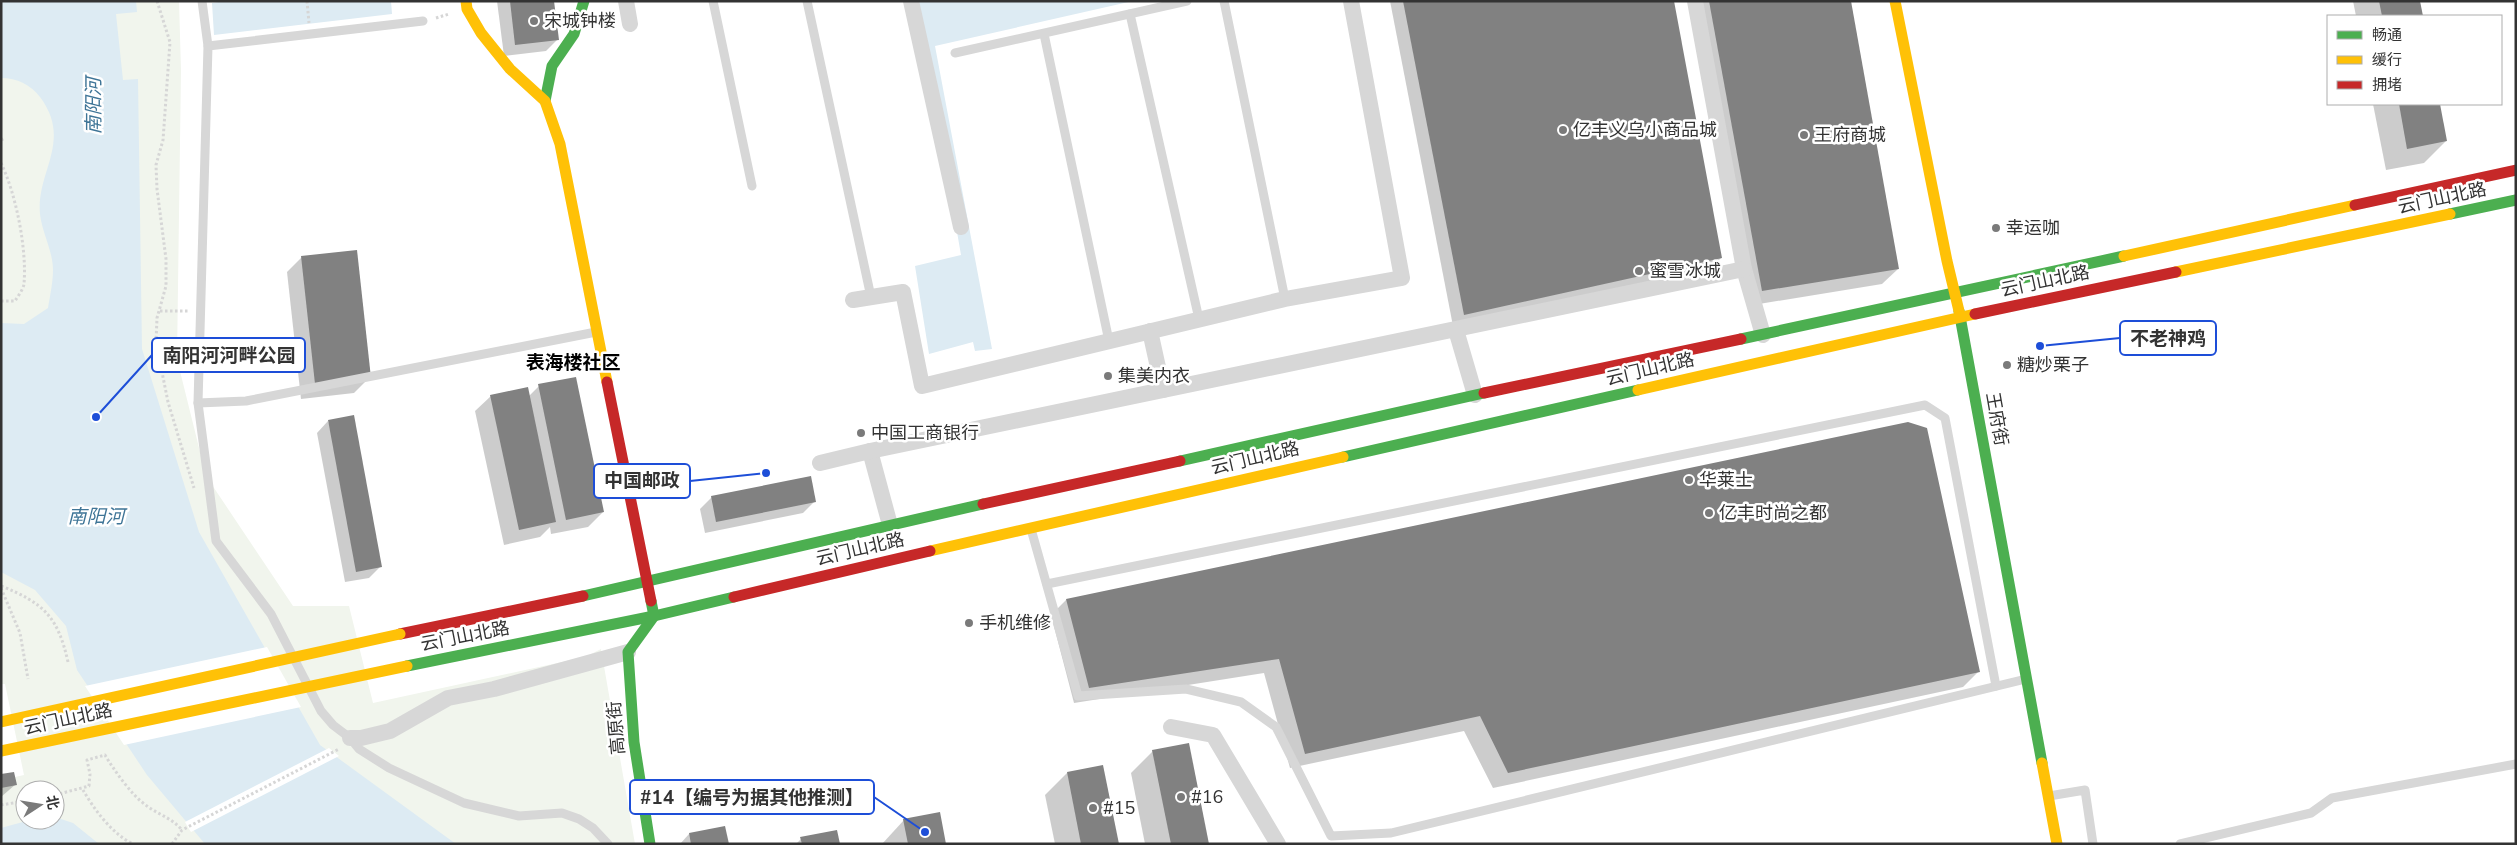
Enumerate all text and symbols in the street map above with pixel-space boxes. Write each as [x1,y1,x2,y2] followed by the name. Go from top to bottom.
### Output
[544,9,616,33] place label: 宋城钟楼
[528,15,540,27] marker: 宋城钟楼
[2327,15,2502,105] legend
[2372,25,2402,45] text: 畅通
[2372,50,2402,70] text: 缓行
[81,74,107,135] water label: 南阳河
[2372,75,2402,95] text: 拥堵
[1573,118,1717,142] place label: 亿丰义乌小商品城
[1814,123,1886,147] place label: 王府商城
[1557,124,1569,136] marker: 亿丰义乌小商品城
[1798,129,1810,141] marker: 王府商城
[2395,177,2489,219] street label: 云门山北路
[2006,216,2060,240] place label: 幸运咖
[1990,222,2002,234] marker: 幸运咖
[1649,259,1721,283] place label: 蜜雪冰城
[1998,260,2092,302] street label: 云门山北路
[1633,265,1645,277] marker: 蜜雪冰城
[2120,321,2216,355] callout: 不老神鸡
[2130,326,2206,352] text: 不老神鸡
[152,338,305,372] callout: 南阳河河畔公园
[162,343,296,369] text: 南阳河河畔公园
[1603,347,1697,391] street label: 云门山北路
[525,350,621,376] district label: 表海楼社区
[2017,353,2089,377] place label: 糖炒栗子
[2001,359,2013,371] marker: 糖炒栗子
[1118,364,1190,388] place label: 集美内衣
[1102,370,1114,382] marker: 集美内衣
[1980,390,2014,448] street label: 王府街
[871,421,979,445] place label: 中国工商银行
[855,427,867,439] marker: 中国工商银行
[1208,436,1302,480] street label: 云门山北路
[594,464,690,498] callout: 中国邮政
[604,468,680,494] text: 中国邮政
[1699,468,1753,492] place label: 华莱士
[1683,474,1695,486] marker: 华莱士
[1719,501,1827,525] place label: 亿丰时尚之都
[67,504,128,530] water label: 南阳河
[1703,507,1715,519] marker: 亿丰时尚之都
[813,527,907,571] street label: 云门山北路
[979,611,1051,635] place label: 手机维修
[419,616,511,656] street label: 云门山北路
[963,617,975,629] marker: 手机维修
[21,698,115,740] street label: 云门山北路
[602,700,630,756] street label: 高原街
[15,780,65,830] north arrow
[630,780,874,814] callout: #14【编号为据其他推测】
[640,785,864,811] text: #14【编号为据其他推测】
[1191,785,1223,809] place label: #16
[1175,791,1187,803] marker: #16
[41,794,63,811] text: 北
[1103,796,1135,820] place label: #15
[1087,802,1099,814] marker: #15

